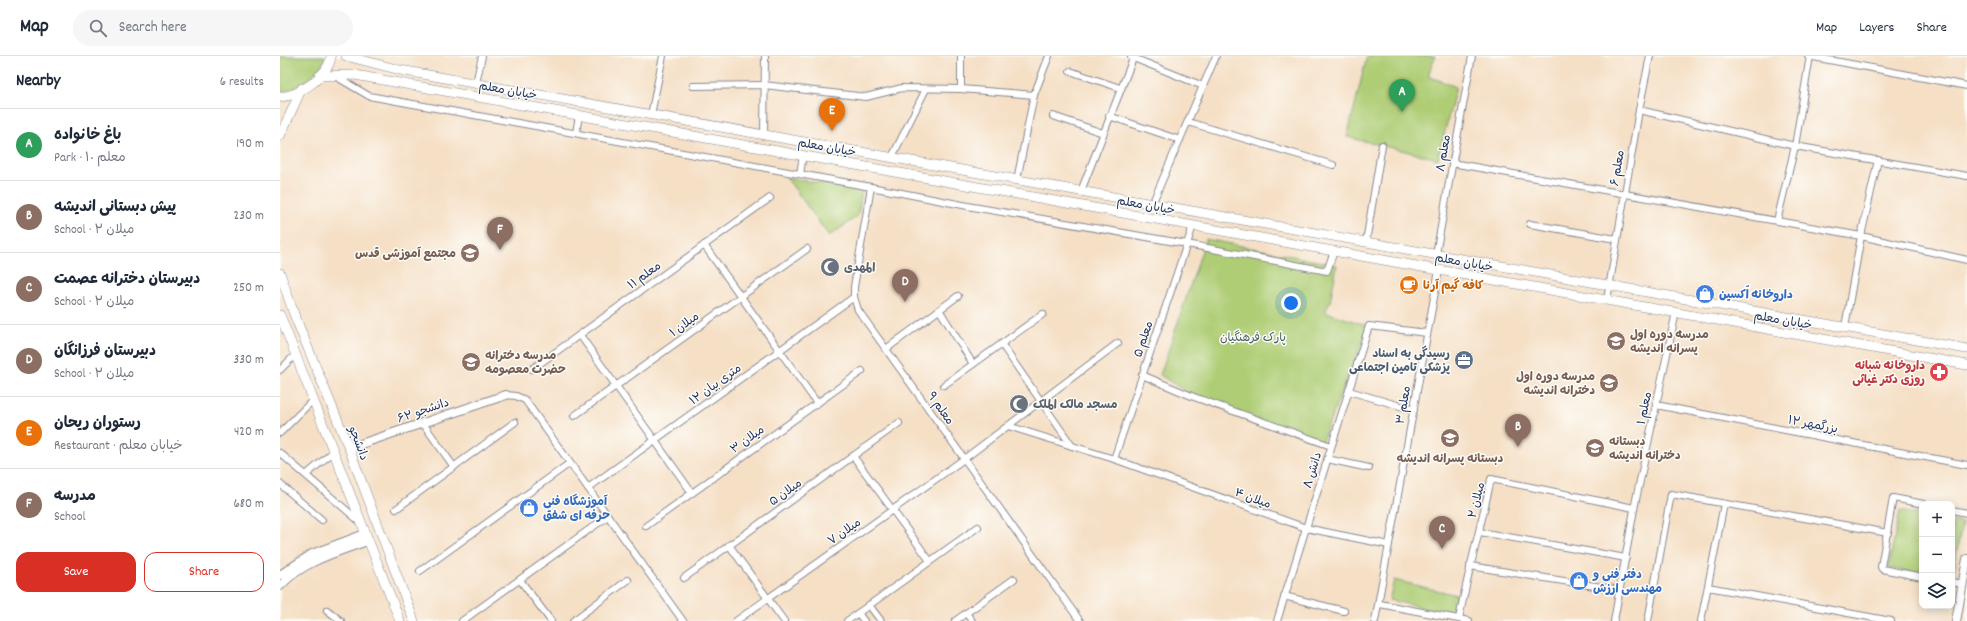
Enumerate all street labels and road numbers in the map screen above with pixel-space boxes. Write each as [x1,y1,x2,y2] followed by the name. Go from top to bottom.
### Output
[477,78,538,105] street label: خیابان معلم
[1433,133,1456,173] street label: معلم ۸
[796,135,857,162] street label: خیابان معلم
[1607,149,1630,188] street label: معلم ۶
[1115,193,1176,220] street label: خیابان معلم
[1433,250,1494,277] street label: خیابان معلم
[625,258,665,294] street label: معلم ۱۱
[1752,308,1813,335] street label: خیابان معلم
[667,309,703,342] street label: میلان ۱
[1130,319,1159,360] street label: معلم ۵
[686,360,745,410] street label: ۱۲ متری بیان
[1393,385,1416,426] street label: معلم ۳
[922,389,957,429] street label: معلم ۹
[1634,390,1657,426] street label: معلم ۱
[395,395,452,428] street label: دانشجو ۶۲
[1786,412,1839,439] street label: بزرگمهر ۱۲
[727,422,768,458] street label: میلان ۳
[343,423,372,463] street label: دانشجو
[1300,450,1327,491] street label: دانش ۸
[766,475,806,511] street label: میلان ۵
[1465,480,1490,520] street label: میلان ۲
[1232,485,1273,514] street label: میلان ۴
[825,515,865,550] street label: میلان ۷

